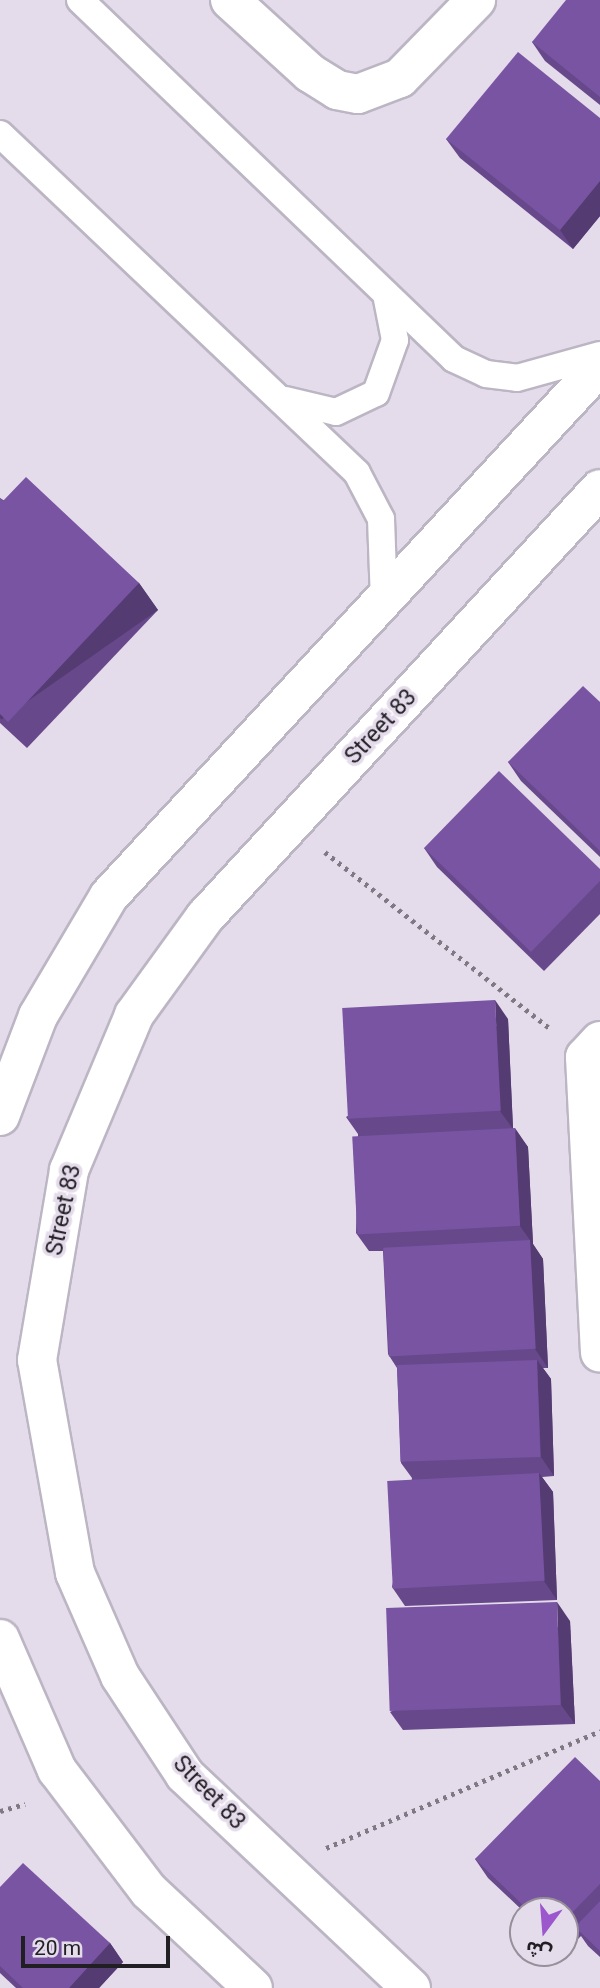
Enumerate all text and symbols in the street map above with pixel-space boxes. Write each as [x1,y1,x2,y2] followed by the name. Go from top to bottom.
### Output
[339,684,423,770] street label: Street 83
[41,1162,87,1258] street label: Street 83
[167,1750,251,1836] street label: Street 83
[509,1897,579,1967] north arrow
[24,1922,173,1966] scale bar
[34,1936,81,1960] text: 20 m
[523,1936,554,1965] text: ش

